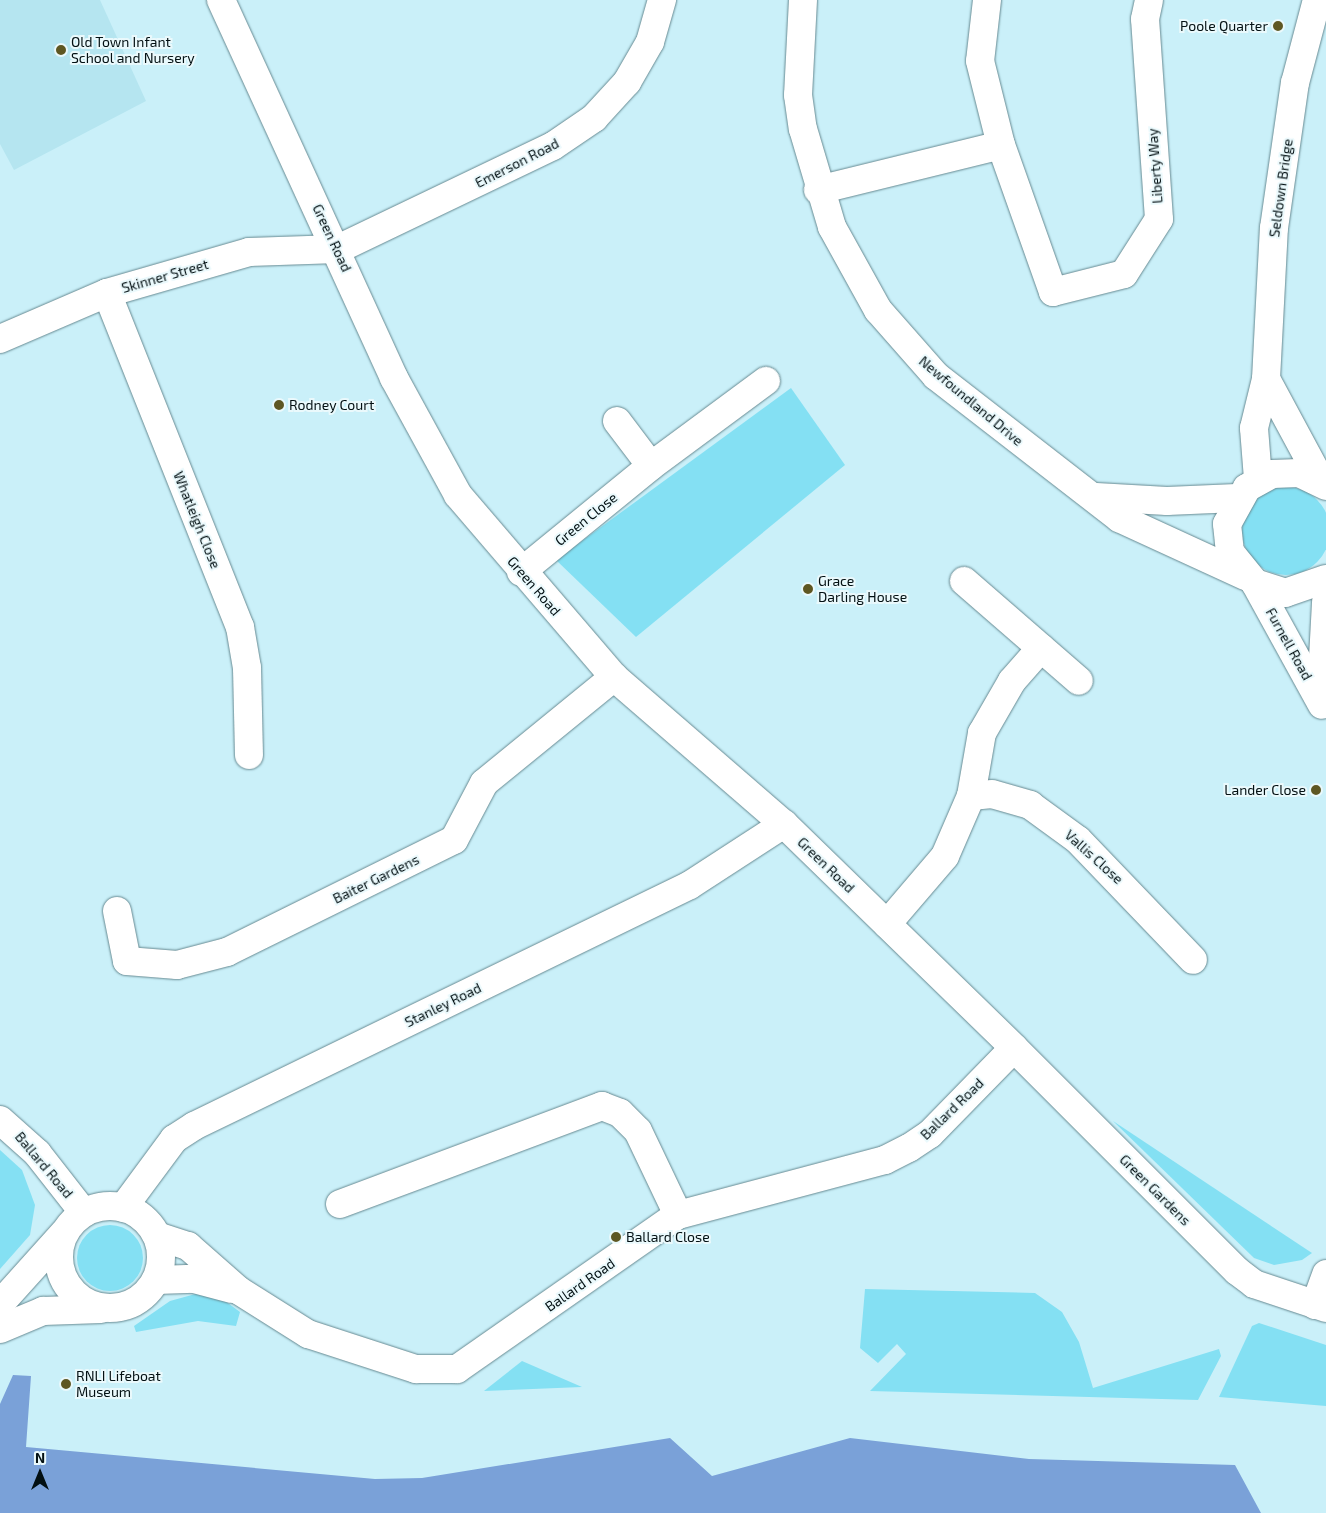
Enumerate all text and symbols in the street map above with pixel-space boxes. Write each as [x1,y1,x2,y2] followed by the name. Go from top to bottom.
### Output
[1180,18,1268,34] place label: Poole Quarter
[1272,20,1284,32] marker: Poole Quarter
[71,34,195,66] place label: Old Town Infant School and Nursery
[55,44,67,56] marker: Old Town Infant School and Nursery
[1144,128,1166,204] street label: Liberty Way
[472,135,562,191] street label: Emerson Road
[1266,138,1296,238] street label: Seldown Bridge
[309,201,355,275] street label: Green Road
[119,256,211,296] street label: Skinner Street
[916,353,1026,449] street label: Newfoundland Drive
[289,397,375,413] place label: Rodney Court
[273,399,285,411] marker: Rodney Court
[170,469,224,571] street label: Whatleigh Close
[551,489,621,549] street label: Green Close
[504,553,564,619] street label: Green Road
[818,573,907,606] place label: Grace Darling House
[802,583,814,595] marker: Grace Darling House
[1262,605,1316,683] street label: Furnell Road
[1224,782,1306,798] place label: Lander Close
[1310,784,1322,796] marker: Lander Close
[1061,826,1127,888] street label: Vallis Close
[794,834,858,896] street label: Green Road
[330,851,422,907] street label: Baiter Gardens
[402,979,484,1031] street label: Stanley Road
[917,1075,987,1143] street label: Ballard Road
[11,1128,77,1202] street label: Ballard Road
[1116,1151,1194,1229] street label: Green Gardens
[626,1229,710,1245] place label: Ballard Close
[610,1231,622,1243] marker: Ballard Close
[542,1255,618,1315] street label: Ballard Road
[76,1368,161,1400] place label: RNLI Lifeboat Museum
[60,1378,72,1390] marker: RNLI Lifeboat Museum
[15,1448,65,1498] north arrow
[35,1449,45,1466] text: N

